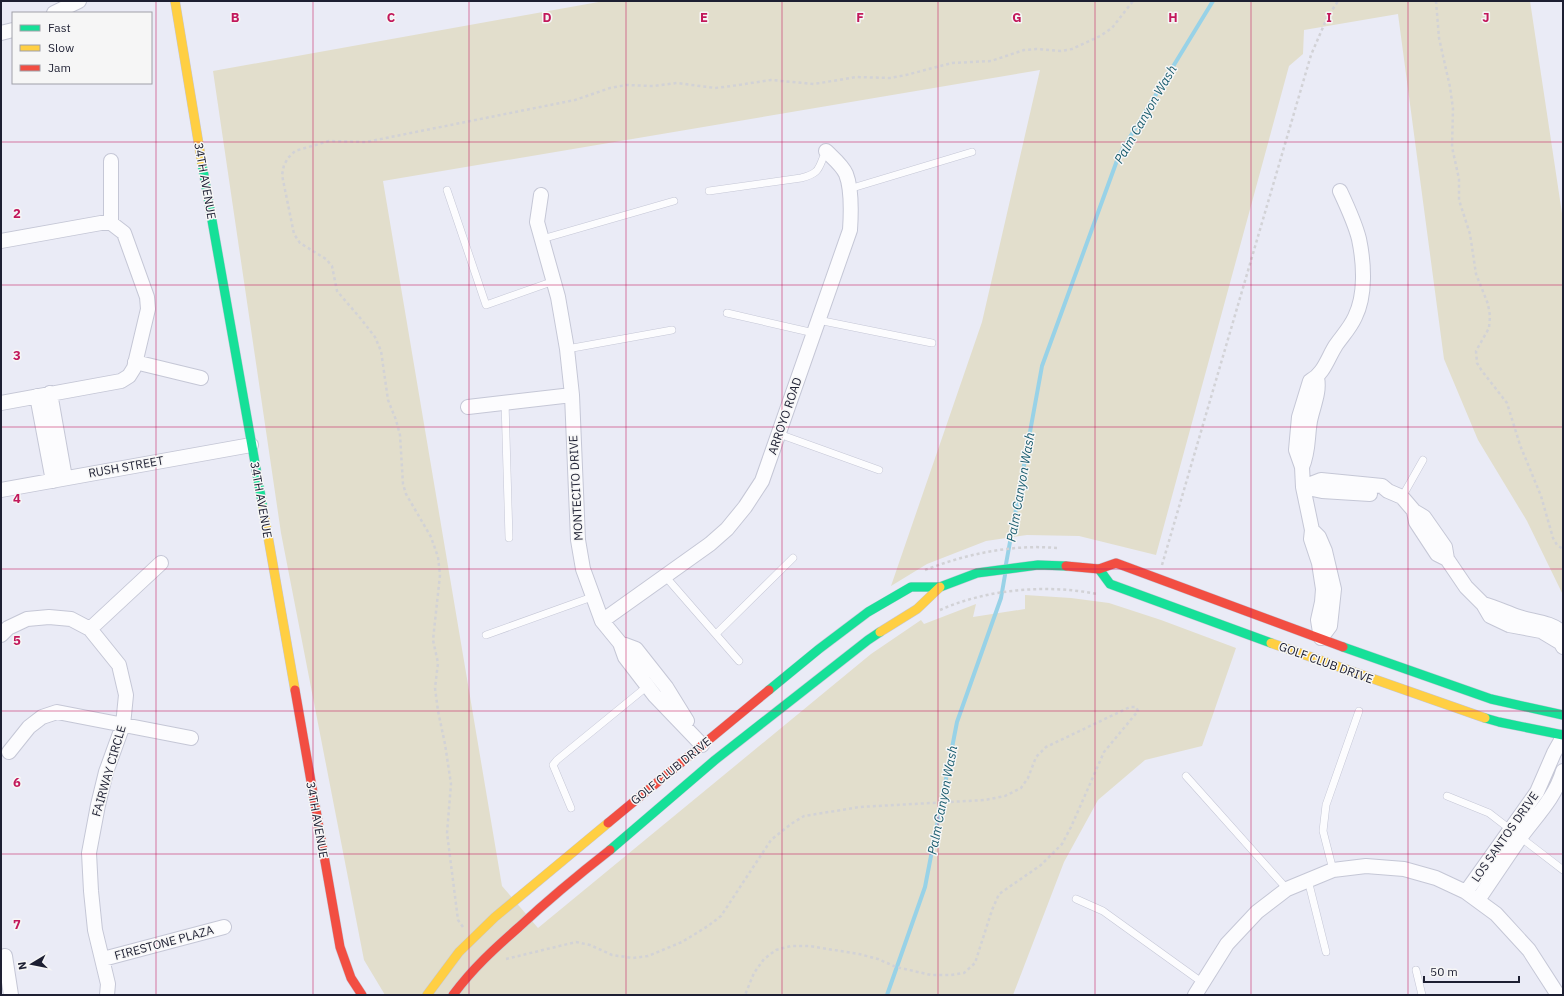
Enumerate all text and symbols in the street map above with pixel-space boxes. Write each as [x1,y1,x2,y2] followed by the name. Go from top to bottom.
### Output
[231,9,240,26] text: B
[387,9,396,26] text: C
[542,9,552,26] text: D
[700,9,708,26] text: E
[856,9,864,26] text: F
[1012,9,1022,26] text: G
[1168,9,1178,26] text: H
[1326,9,1332,26] text: I
[1482,9,1490,26] text: J
[12,12,152,84] legend
[48,20,71,35] text: Fast
[48,40,74,55] text: Slow
[48,60,71,75] text: Jam
[1110,62,1181,167] water label: Palm Canyon Wash
[191,141,220,220] street label: 34TH AVENUE
[13,205,21,222] text: 2
[13,347,21,364] text: 3
[764,375,805,456] street label: ARROYO ROAD
[1002,431,1038,543] water label: Palm Canyon Wash
[565,435,586,541] street label: MONTECITO DRIVE
[87,452,165,481] street label: RUSH STREET
[247,460,276,539] street label: 34TH AVENUE
[13,490,21,507] text: 4
[13,632,21,649] text: 5
[1277,639,1375,687] street label: GOLF CLUB DRIVE
[88,724,129,818] street label: FAIRWAY CIRCLE
[627,734,714,808] street label: GOLF CLUB DRIVE
[924,744,961,856] water label: Palm Canyon Wash
[13,774,21,791] text: 6
[303,780,332,859] street label: 34TH AVENUE
[1468,789,1541,885] street label: LOS SANTOS DRIVE
[13,916,21,933] text: 7
[113,922,216,963] street label: FIRESTONE PLAZA
[12,944,52,984] north arrow
[1424,958,1519,984] scale bar
[15,961,30,971] text: N
[1430,964,1458,979] text: 50 m

